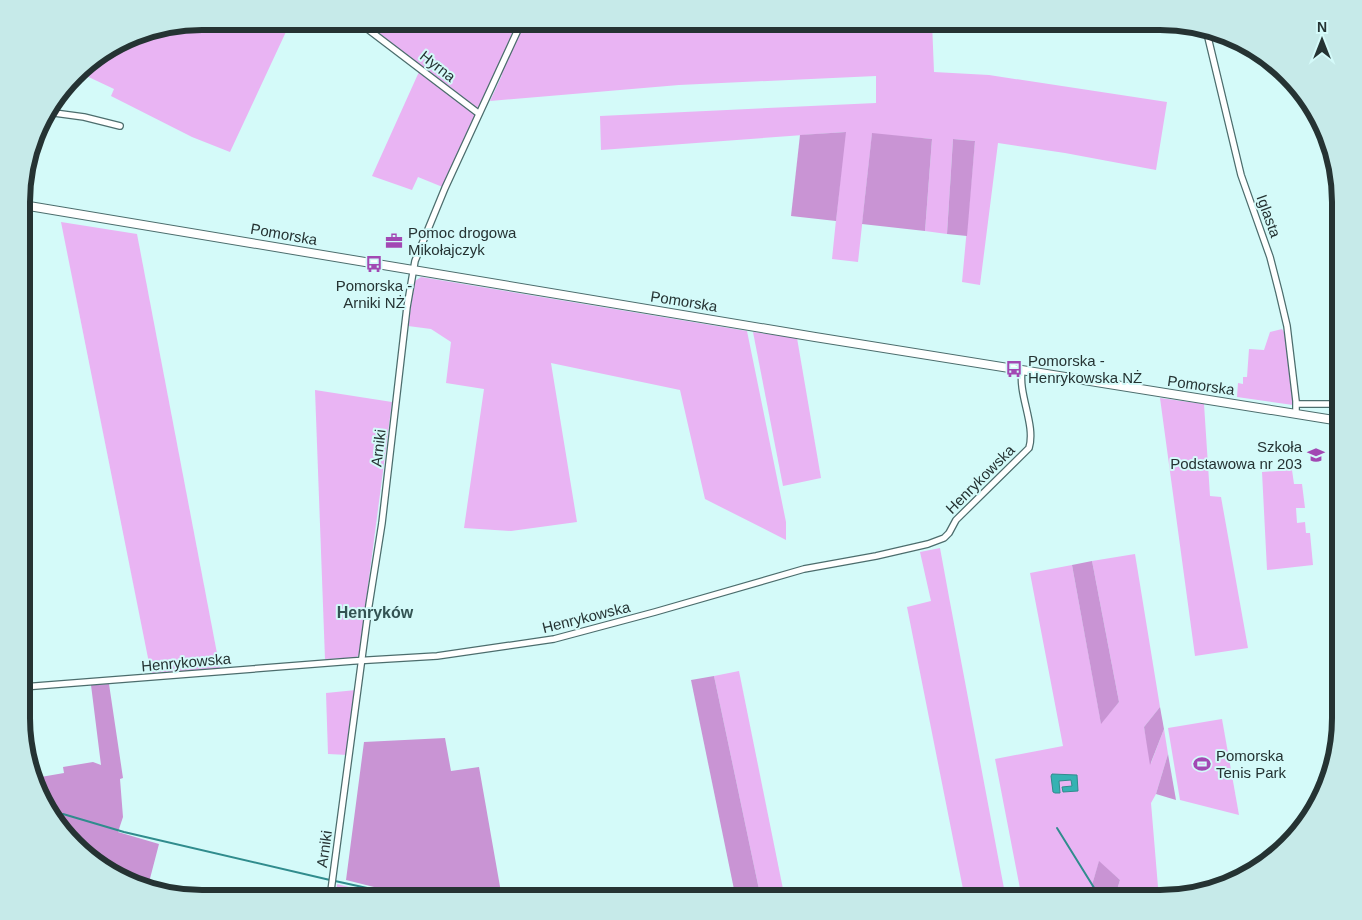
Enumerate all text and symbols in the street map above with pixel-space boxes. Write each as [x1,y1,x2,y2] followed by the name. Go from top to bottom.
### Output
[1297,15,1347,65] north arrow
[1317,19,1327,35] text: N
[417,47,460,85] street label: Hyrna
[1253,192,1285,240] street label: Iglasta
[249,220,319,248] street label: Pomorska
[408,224,517,258] place label: Pomoc drogowa Mikołajczyk
[384,231,404,251] office icon: Pomoc drogowa Mikołajczyk
[364,254,384,274] bus stop icon: Pomorska - Arniki NŻ
[336,277,412,311] place label: Pomorska - Arniki NŻ
[649,287,719,315] street label: Pomorska
[1028,352,1142,386] place label: Pomorska - Henrykowska NŻ
[1004,359,1024,379] bus stop icon: Pomorska - Henrykowska NŻ
[1166,372,1236,398] street label: Pomorska
[367,428,389,468] street label: Arniki
[1170,438,1303,472] place label: Szkoła Podstawowa nr 203
[942,441,1018,517] street label: Henrykowska
[1306,445,1326,465] school or university icon: Szkoła Podstawowa nr 203
[540,598,632,636] street label: Henrykowska
[337,604,414,621] district label: Henryków
[140,650,232,674] street label: Henrykowska
[1216,747,1287,781] place label: Pomorska Tenis Park
[1192,754,1212,774] sports icon: Pomorska Tenis Park
[313,829,335,869] street label: Arniki

